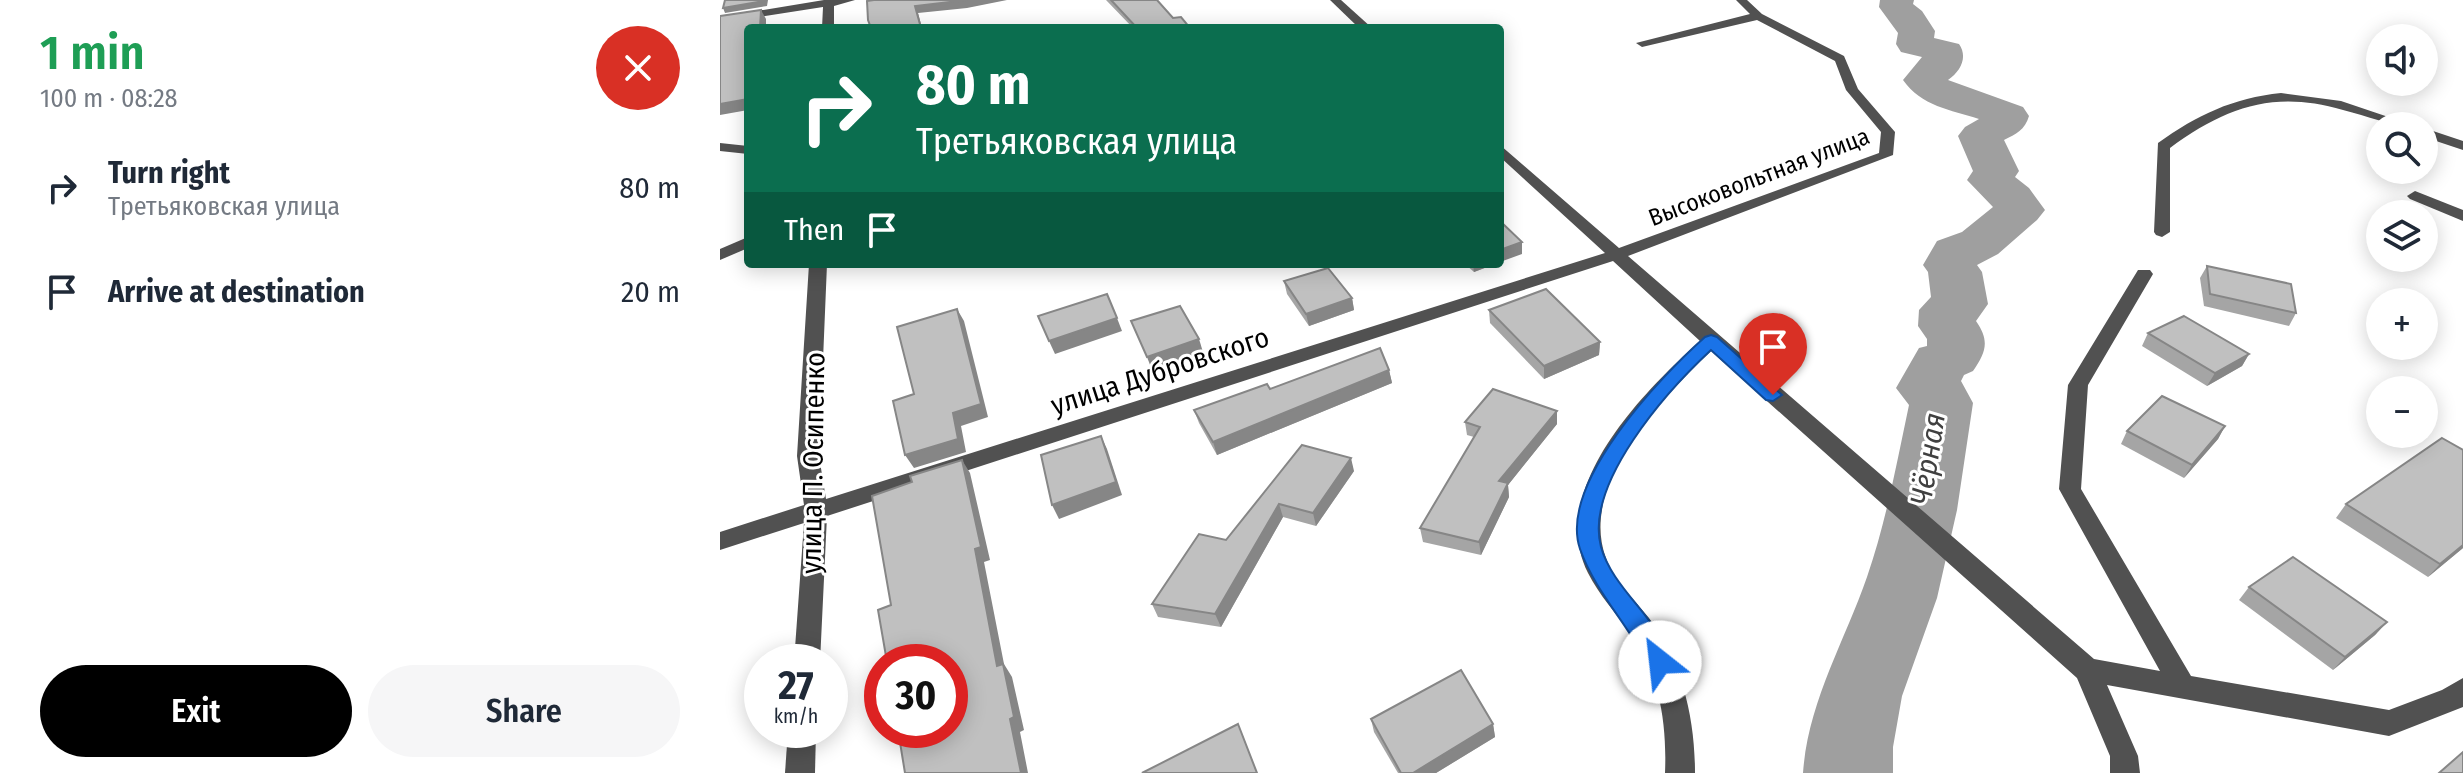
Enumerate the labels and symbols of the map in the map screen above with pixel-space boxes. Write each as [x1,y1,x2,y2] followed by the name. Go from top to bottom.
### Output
[1645,122,1873,232] street label: Высоковольтная улица
[1739,313,1807,395] pin
[1047,320,1273,422] street label: улица Дубровского
[795,352,831,574] street label: улица П. Осипенко
[1903,410,1953,508] water label: Чёрная
[1618,620,1702,704] position arrow
[864,644,968,748] speed limit sign: 30

